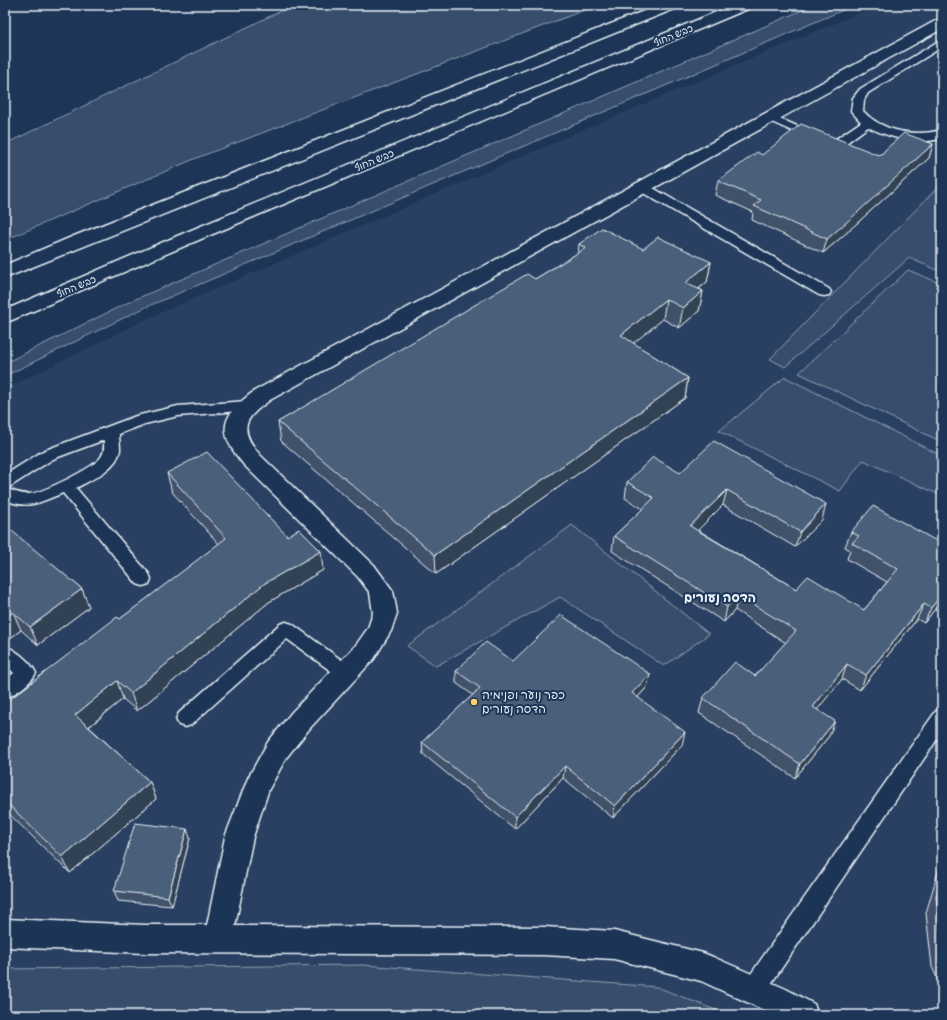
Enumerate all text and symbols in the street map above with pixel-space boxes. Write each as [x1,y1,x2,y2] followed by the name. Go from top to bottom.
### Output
[652,22,695,50] street label: כביש החוף
[353,147,396,175] street label: כביש החוף
[55,273,98,301] street label: כביש החוף
[684,590,756,606] district label: הדסה נעורים
[482,688,565,717] place label: כפר נוער ופנימיה הדסה נעורים
[469,697,479,707] marker: כפר נוער ופנימיה הדסה נעורים

